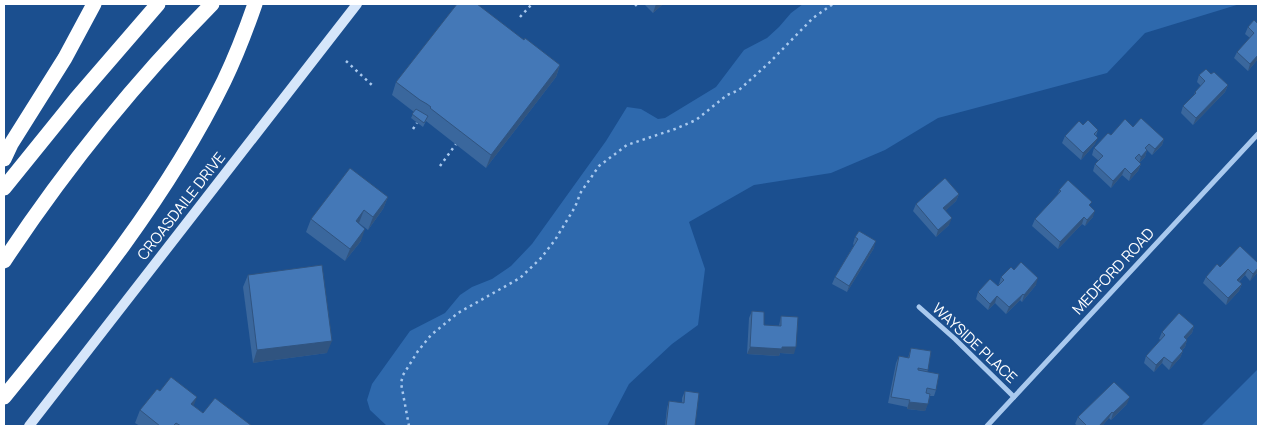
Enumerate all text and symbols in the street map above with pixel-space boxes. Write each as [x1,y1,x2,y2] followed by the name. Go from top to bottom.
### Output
[132,148,230,264] street label: CROASDAILE DRIVE
[1067,223,1159,319] street label: MEDFORD ROAD
[928,298,1022,388] street label: WAYSIDE PLACE

